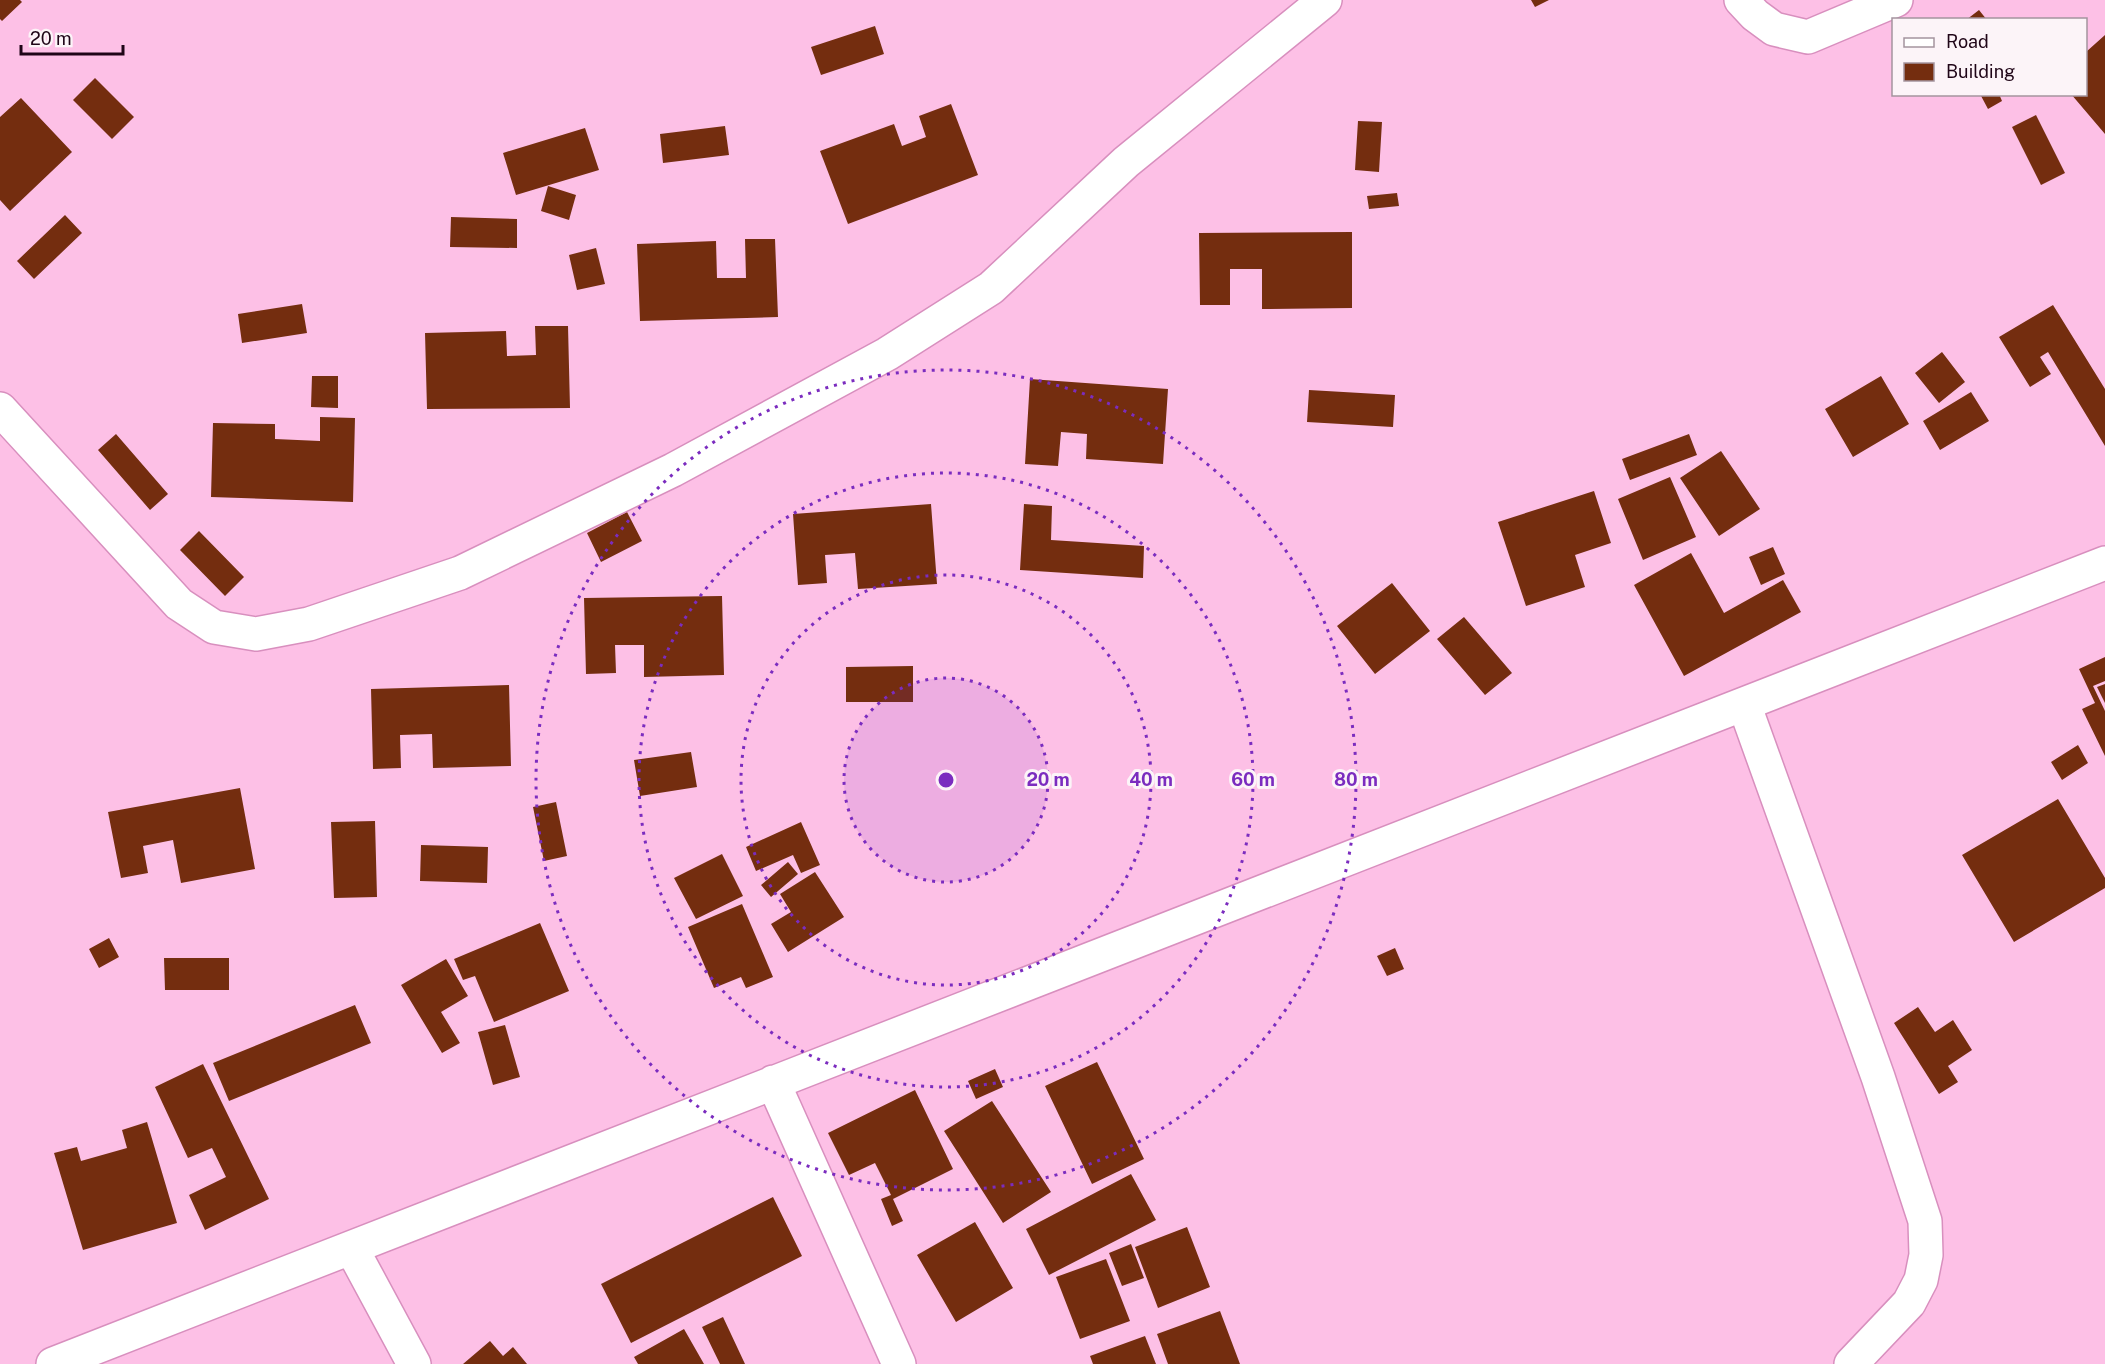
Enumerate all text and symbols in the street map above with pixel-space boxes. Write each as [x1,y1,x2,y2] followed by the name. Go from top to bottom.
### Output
[21,18,123,56] scale bar
[1892,18,2087,96] legend
[30,28,72,49] text: 20 m
[1946,31,1989,52] text: Road
[1946,61,2015,82] text: Building
[1026,769,1070,790] text: 20 m
[1129,769,1173,790] text: 40 m
[1231,769,1275,790] text: 60 m
[1334,769,1378,790] text: 80 m
[936,770,956,790] centre of rings

